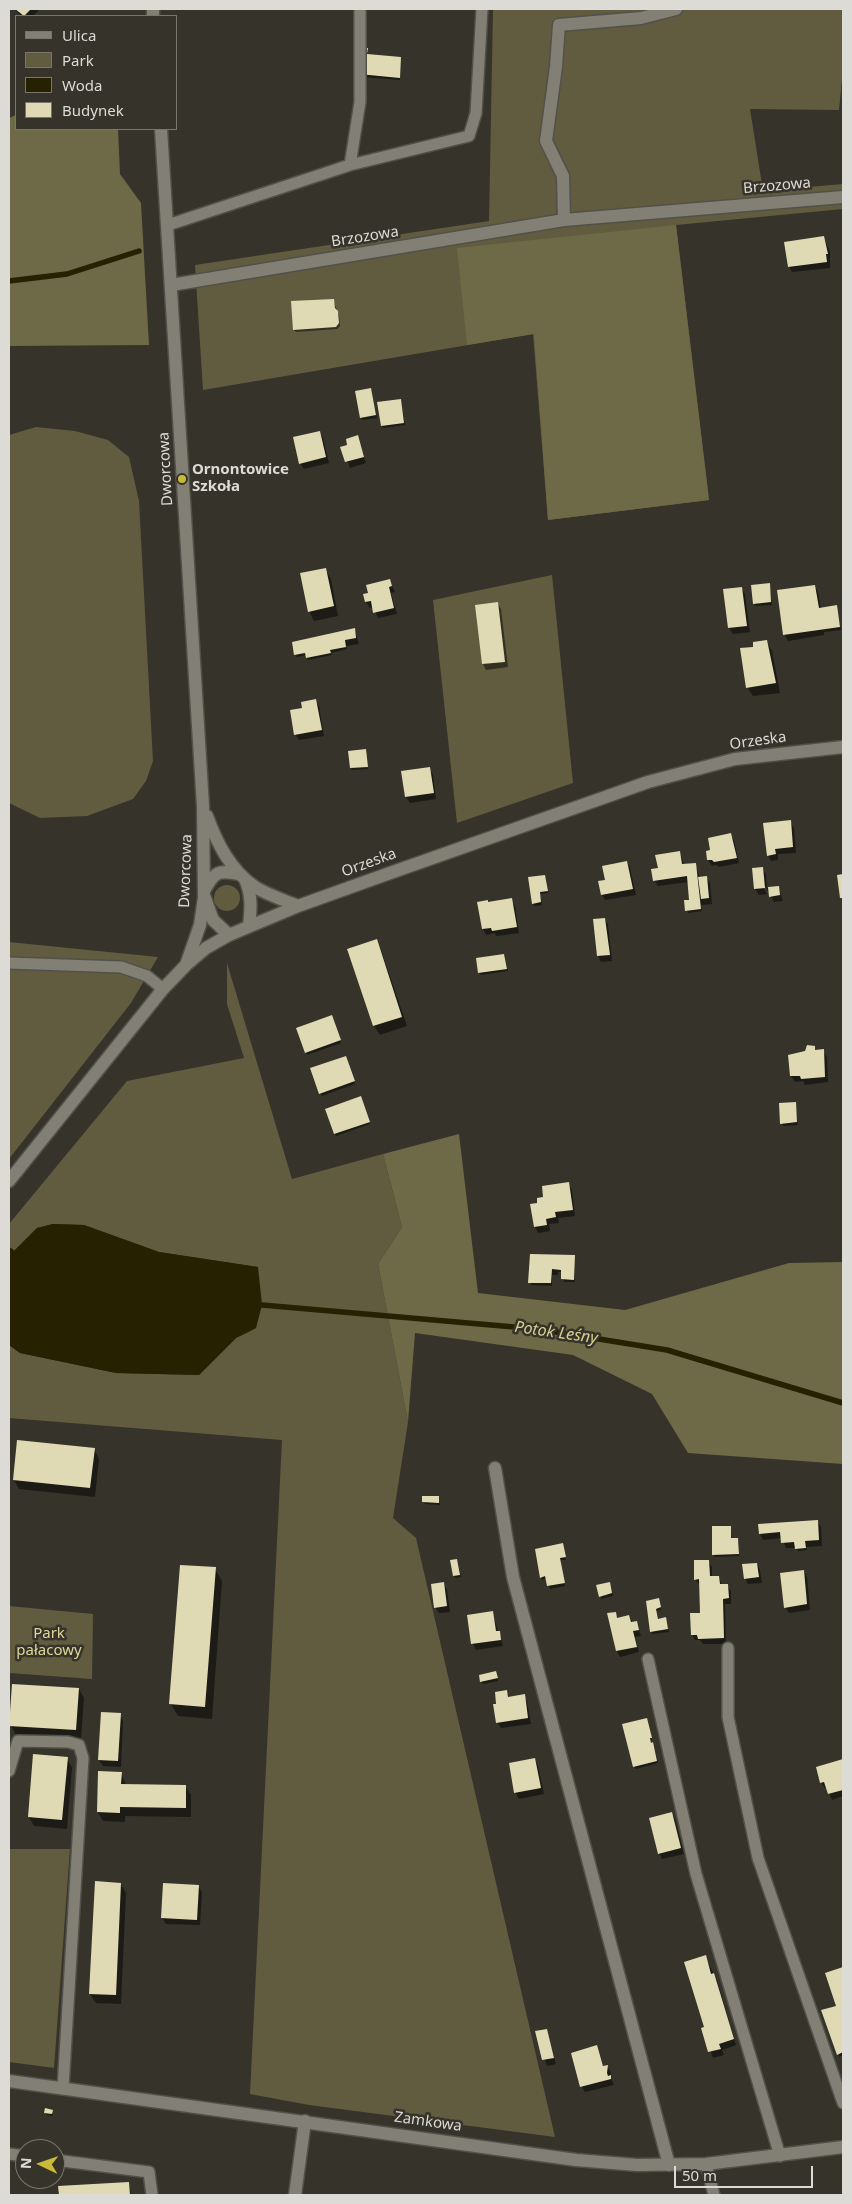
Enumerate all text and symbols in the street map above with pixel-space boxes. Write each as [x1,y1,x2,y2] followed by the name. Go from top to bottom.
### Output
[15,15,178,130] legend
[62,25,96,45] text: Ulica
[62,50,94,70] text: Park
[62,75,102,95] text: Woda
[62,100,124,120] text: Budynek
[742,174,812,198] street label: Brzozowa
[330,223,400,251] street label: Brzozowa
[155,432,177,506] street label: Dworcowa
[192,461,289,496] place label: Ornontowice Szkoła
[176,473,188,485] marker: Ornontowice Szkoła
[729,728,787,754] street label: Orzeska
[176,834,196,908] street label: Dworcowa
[339,845,399,881] street label: Orzeska
[513,1318,599,1348] water label: Potok Leśny
[16,1625,82,1660] park label: Park pałacowy
[393,2108,463,2136] street label: Zamkowa
[15,2139,65,2189] north arrow
[677,2156,816,2188] scale bar
[16,2157,35,2169] text: N
[682,2165,717,2185] text: 50 m

